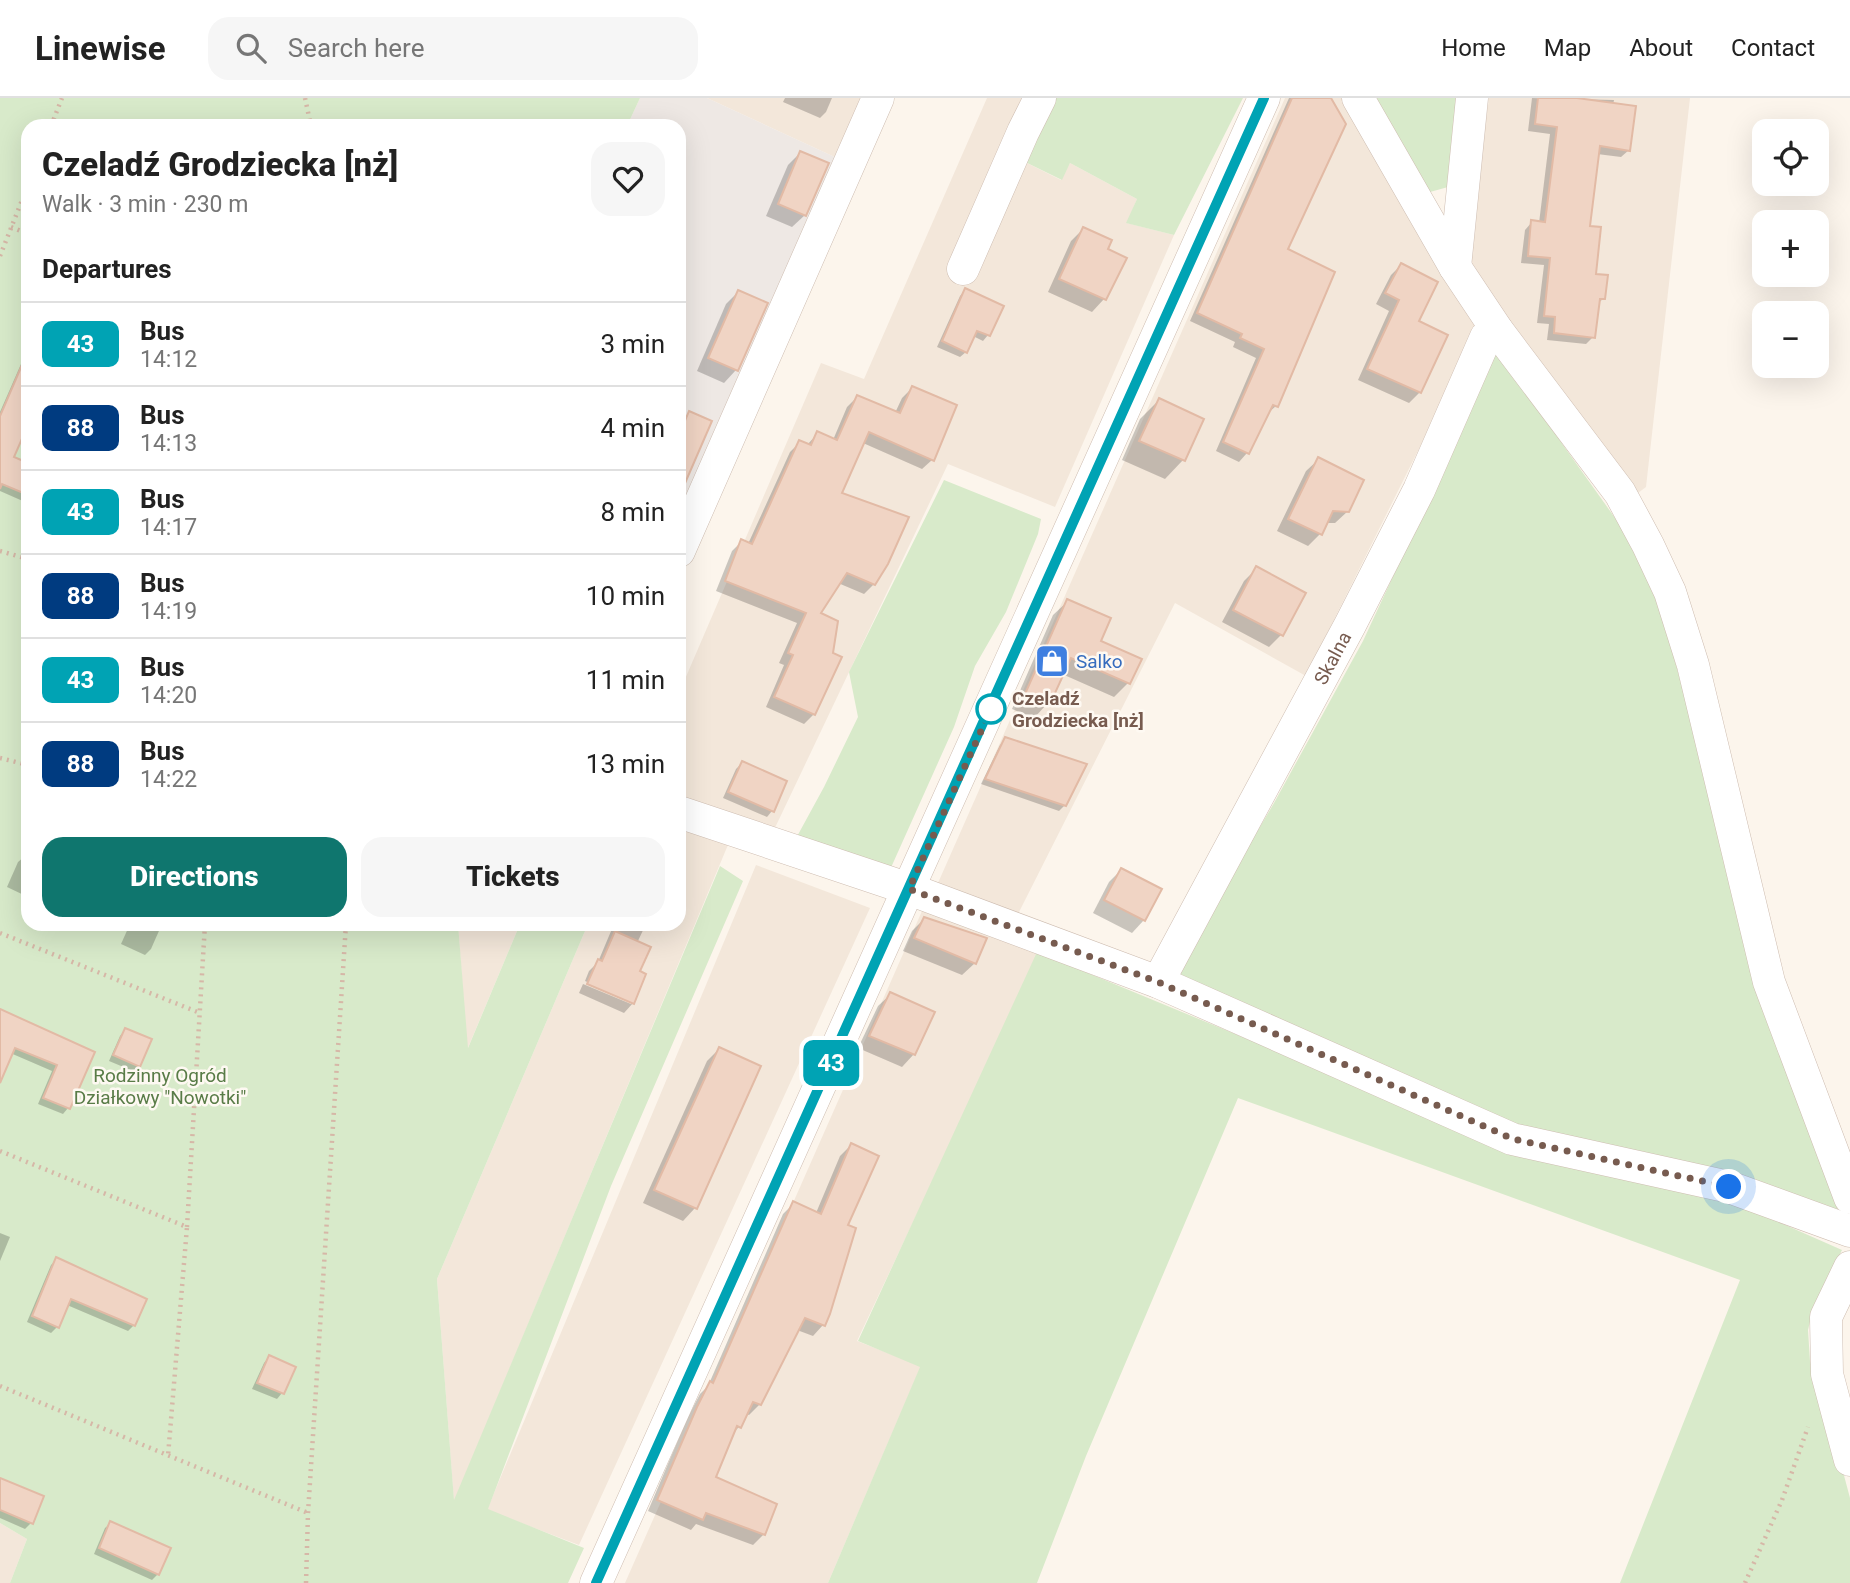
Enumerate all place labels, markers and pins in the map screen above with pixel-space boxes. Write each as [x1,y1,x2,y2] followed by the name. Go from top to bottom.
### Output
[1033,642,1071,680] shop icon: Salko
[1076,650,1123,673] place label: Salko
[1012,687,1144,732] place label: Czeladź Grodziecka [nż]
[976,694,1006,724] marker: Czeladź Grodziecka [nż]

